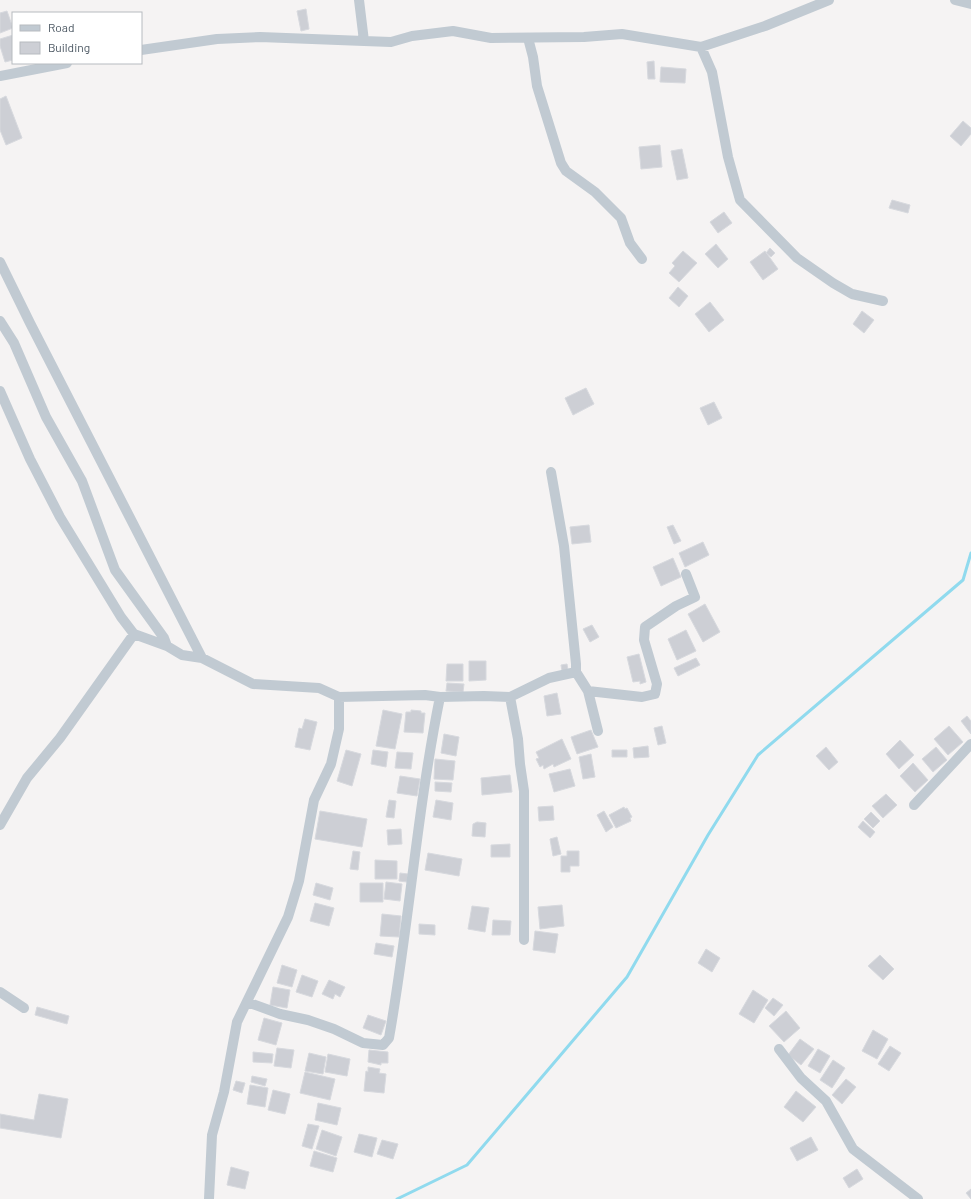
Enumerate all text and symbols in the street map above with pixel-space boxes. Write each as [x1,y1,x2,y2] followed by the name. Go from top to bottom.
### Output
[12,12,142,64] legend
[48,20,75,34] text: Road
[48,40,90,54] text: Building

